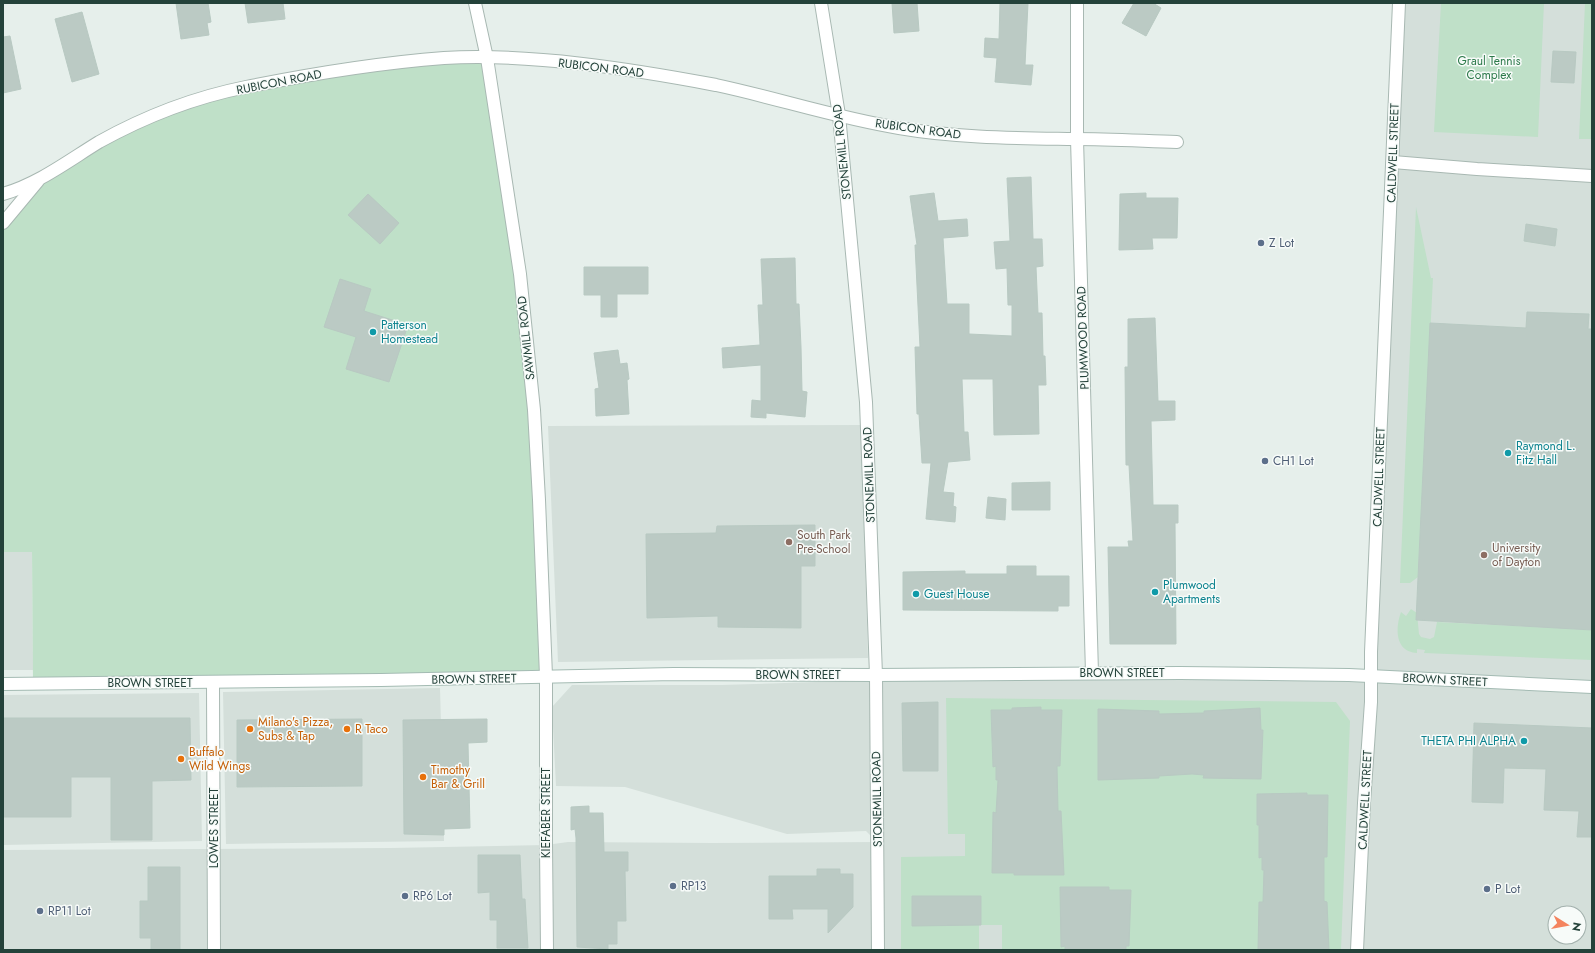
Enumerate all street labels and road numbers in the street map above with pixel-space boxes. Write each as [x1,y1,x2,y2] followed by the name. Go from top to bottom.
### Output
[557,54,645,82] street label: RUBICON ROAD
[235,65,323,99] street label: RUBICON ROAD
[1382,102,1404,203] street label: CALDWELL STREET
[828,103,856,201] street label: STONEMILL ROAD
[874,114,962,144] street label: RUBICON ROAD
[1072,286,1094,390] street label: PLUMWOOD ROAD
[513,295,539,381] street label: SAWMILL ROAD
[1368,426,1390,527] street label: CALDWELL STREET
[858,427,880,523] street label: STONEMILL ROAD
[1080,664,1165,682] street label: BROWN STREET
[756,666,841,684] street label: BROWN STREET
[431,669,517,689] street label: BROWN STREET
[1402,669,1488,691] street label: BROWN STREET
[108,674,193,692] street label: BROWN STREET
[1353,749,1377,850] street label: CALDWELL STREET
[867,751,887,847] street label: STONEMILL ROAD
[537,767,555,858] street label: KIEFABER STREET
[205,787,223,868] street label: LOWES STREET

